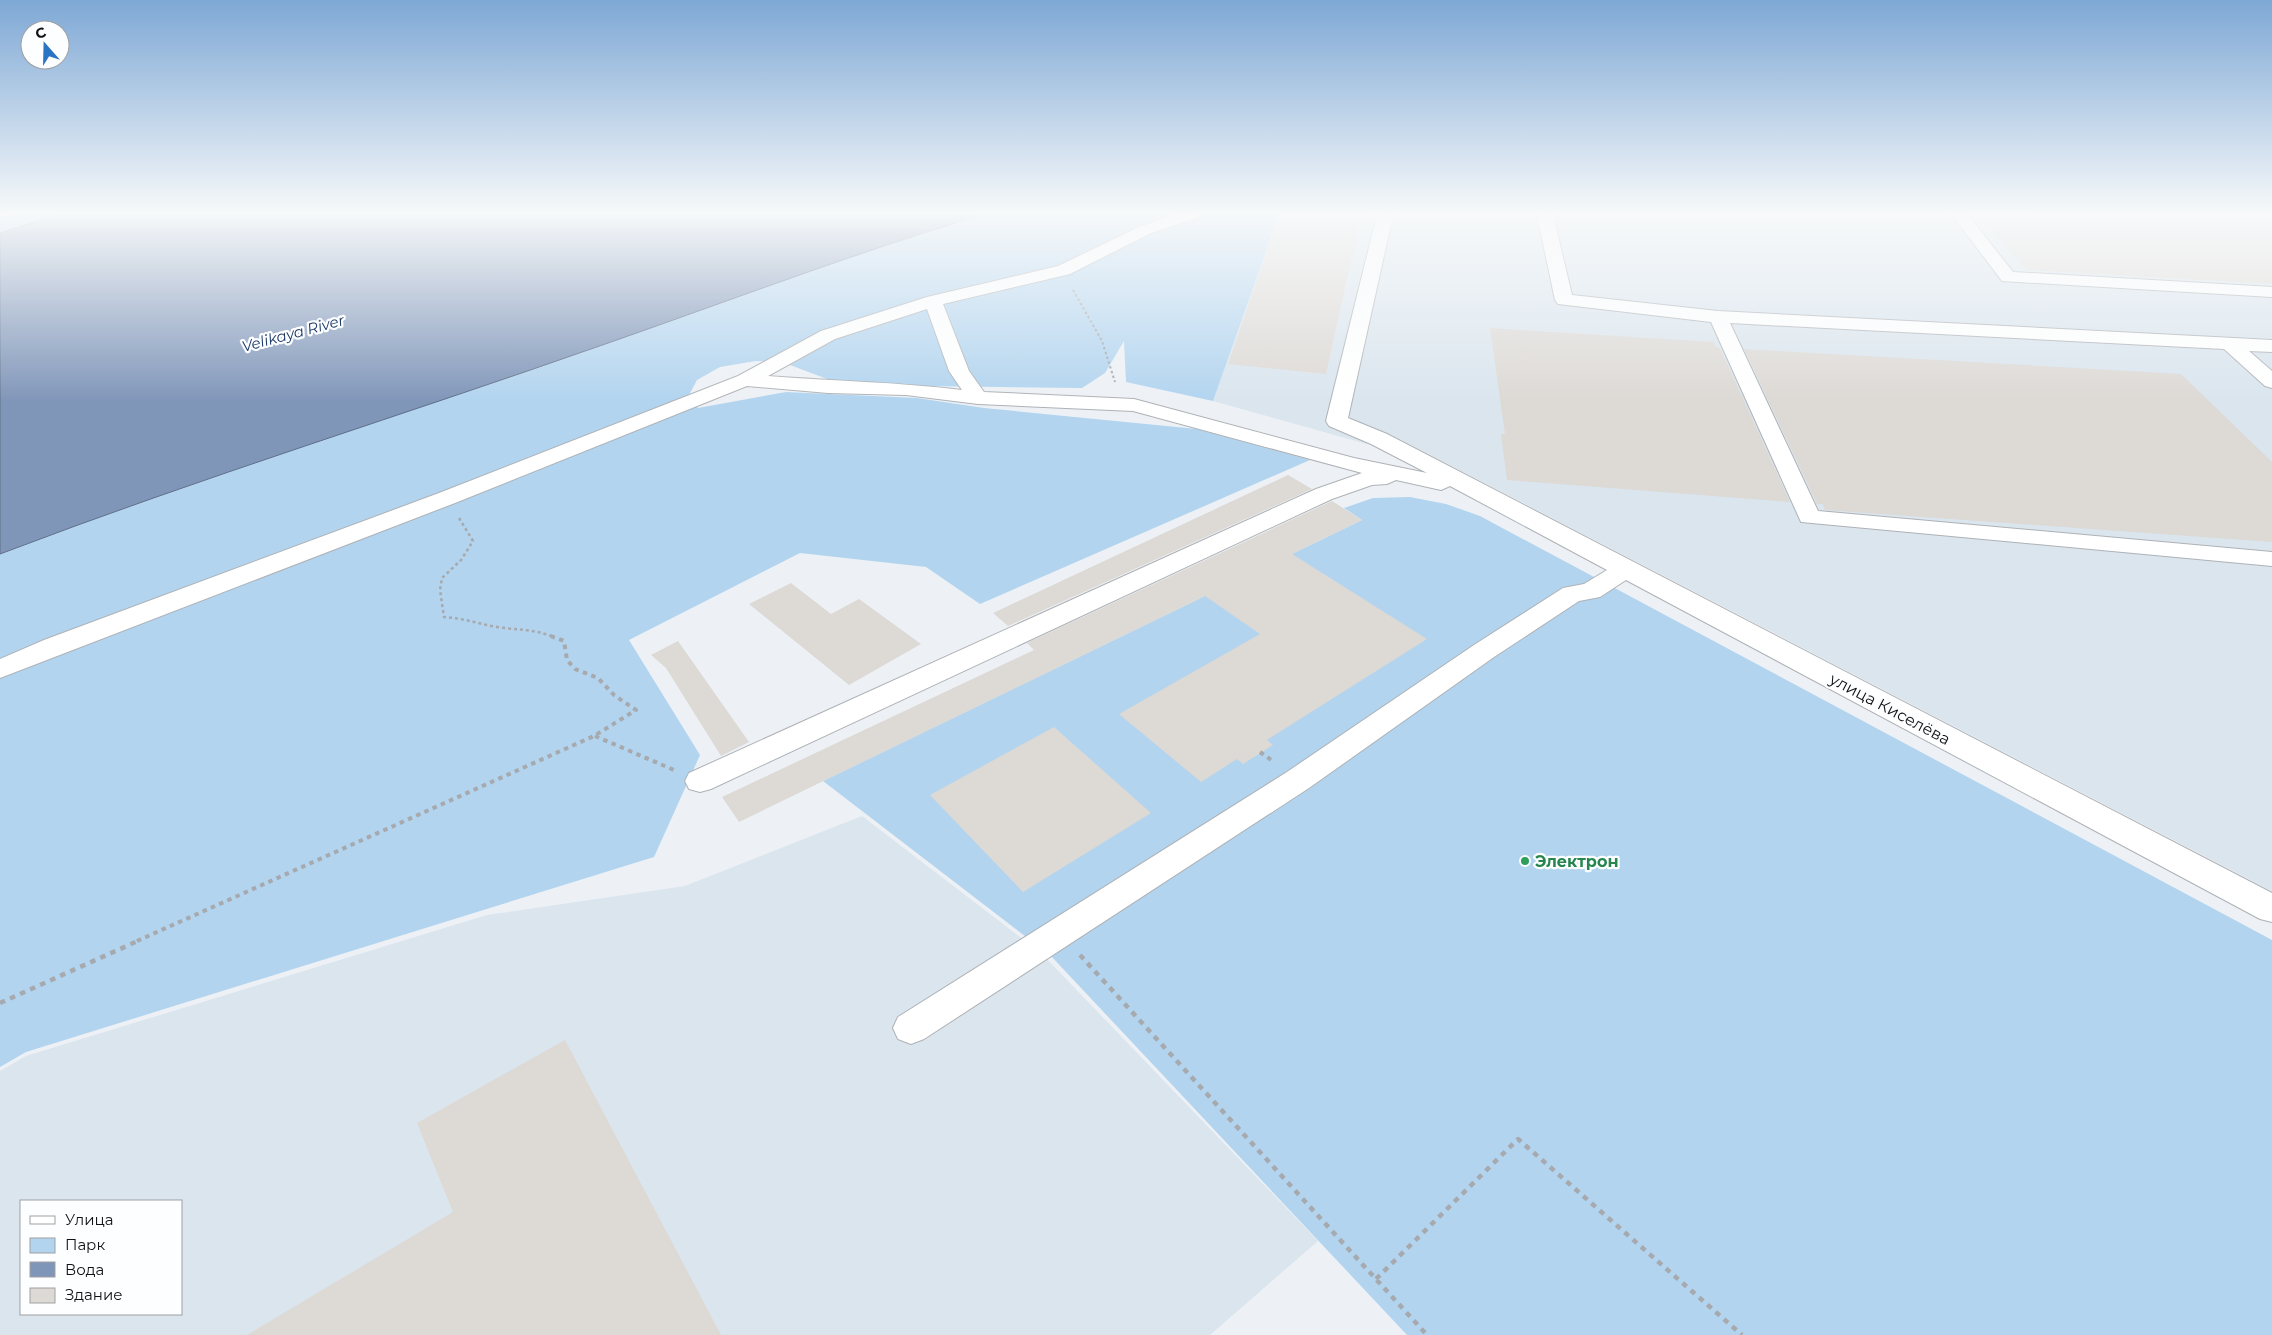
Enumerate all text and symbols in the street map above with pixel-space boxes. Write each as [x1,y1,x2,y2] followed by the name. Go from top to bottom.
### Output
[20,20,70,70] north arrow
[33,23,48,43] text: С
[240,310,347,356] water label: Velikaya River
[1826,669,1954,749] street label: улица Киселёва
[1535,852,1619,871] place label: Электрон
[1519,855,1531,867] marker: Электрон
[20,1200,182,1315] legend
[65,1210,113,1229] text: Улица
[65,1235,105,1254] text: Парк
[65,1260,104,1279] text: Вода
[65,1285,123,1304] text: Здание

